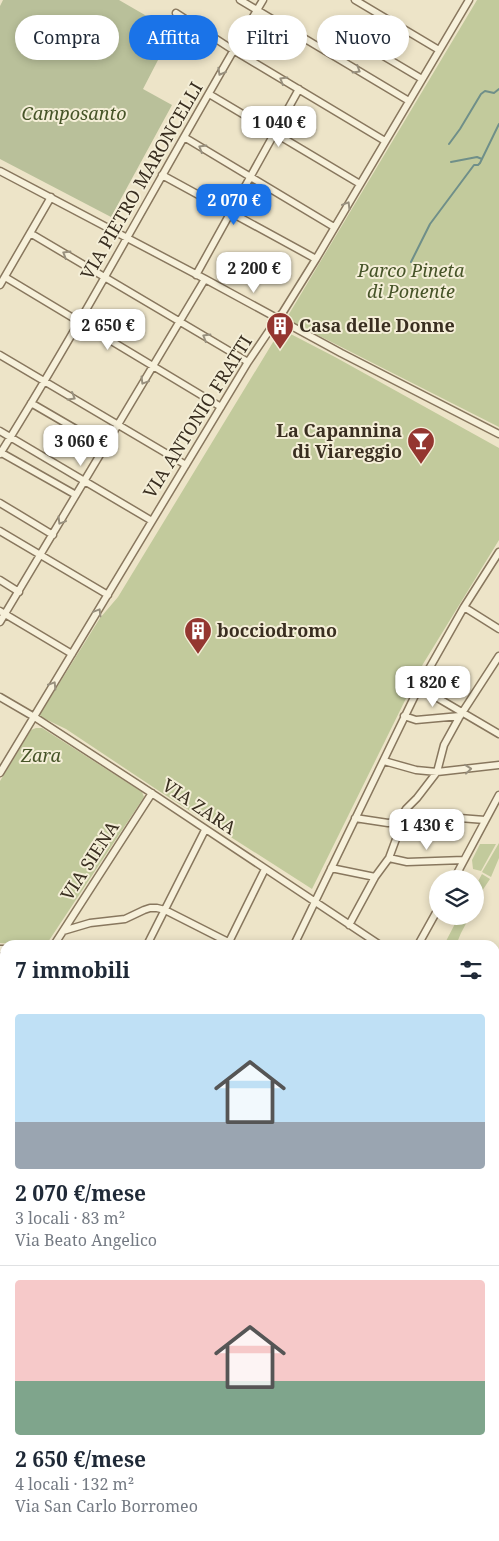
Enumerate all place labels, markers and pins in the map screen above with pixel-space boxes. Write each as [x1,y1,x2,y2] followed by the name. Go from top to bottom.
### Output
[233,106,325,148] pin: 1 040 €
[188,184,280,226] pin: 2 070 €
[208,252,300,294] pin: 2 200 €
[62,308,154,351] pin: 2 650 €
[265,311,295,350] building icon: Casa delle Donne
[299,313,455,337] place label: Casa delle Donne
[276,418,402,463] place label: La Capannina di Viareggio
[35,424,127,467] pin: 3 060 €
[406,426,436,465] bar icon: La Capannina di Viareggio
[183,616,213,655] building icon: bocciodromo
[217,618,337,642] place label: bocciodromo
[387,666,479,708] pin: 1 820 €
[381,808,473,851] pin: 1 430 €

